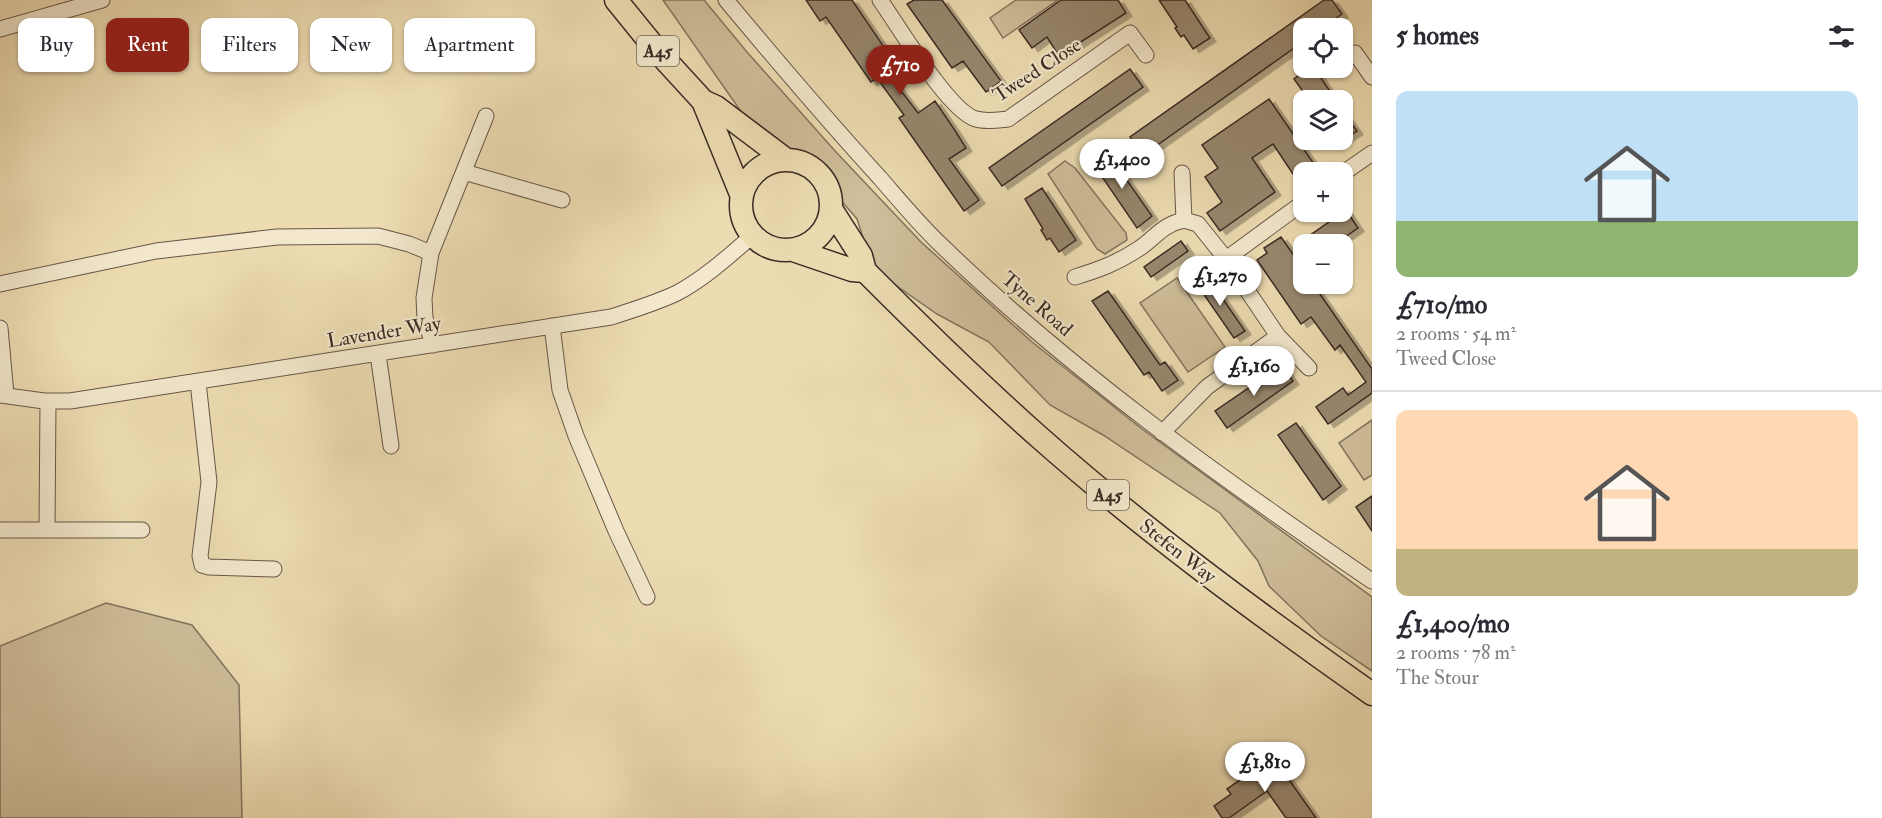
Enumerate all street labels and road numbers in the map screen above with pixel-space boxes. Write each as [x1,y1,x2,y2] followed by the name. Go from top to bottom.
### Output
[988,32,1086,108] street label: Tweed Close
[637,36,679,66] road number: A45
[996,266,1078,342] street label: Tyne Road
[325,310,444,353] street label: Lavender Way
[1087,480,1129,510] road number: A45
[1135,513,1222,589] street label: Stefen Way

